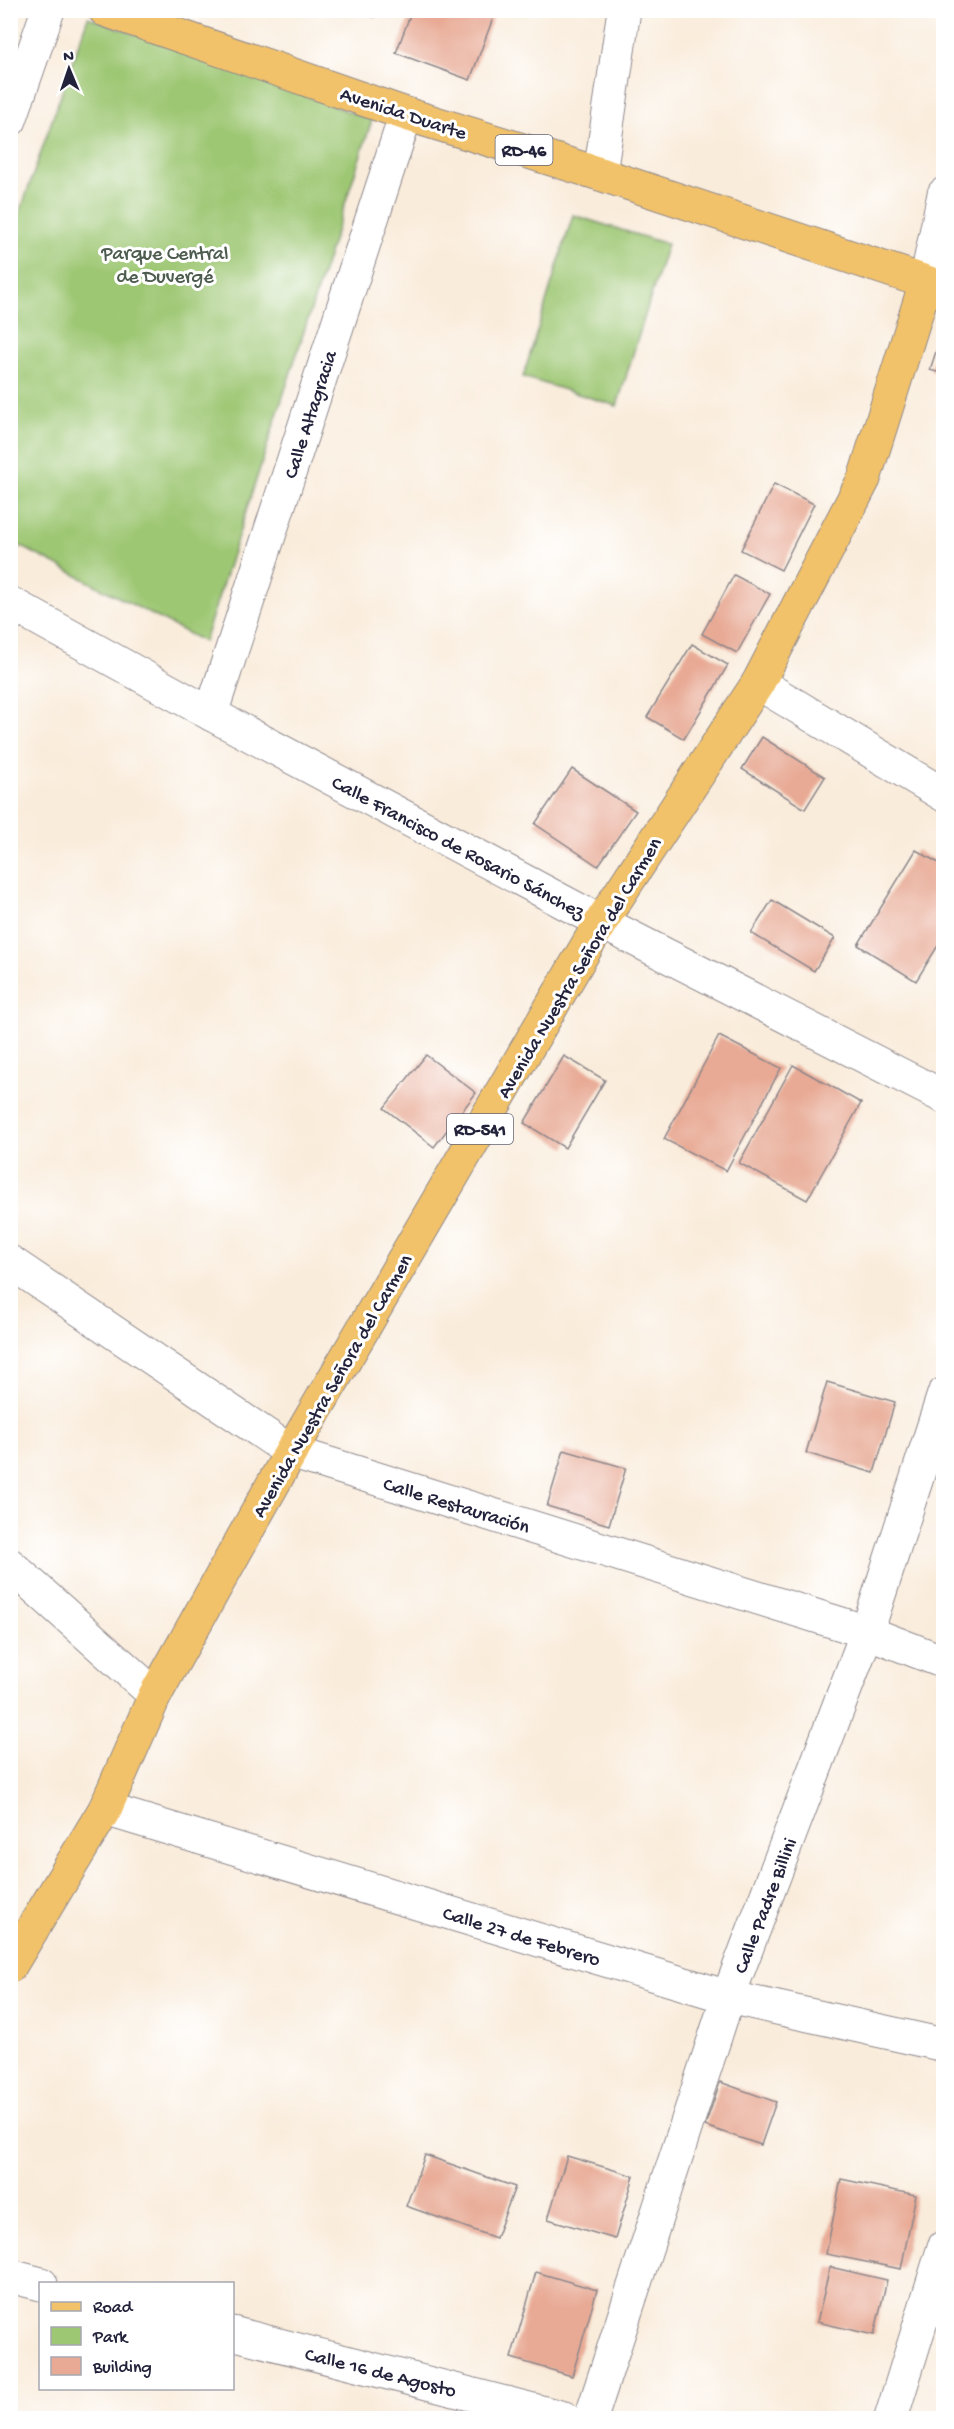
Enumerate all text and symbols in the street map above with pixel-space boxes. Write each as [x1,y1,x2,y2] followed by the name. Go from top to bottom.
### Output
[39,39,99,99] north arrow
[63,48,75,67] text: N
[337,84,470,147] street label: Avenida Duarte
[496,135,552,165] road number: RD-46
[100,244,229,290] park label: Parque Central de Duvergé
[281,347,344,482] street label: Calle Altagracia
[327,772,589,926] street label: Calle Francisco de Rosario Sánchez
[494,834,668,1103] street label: Avenida Nuestra Señora del Carmen
[447,1114,513,1144] road number: RD-541
[249,1251,419,1522] street label: Avenida Nuestra Señora del Carmen
[380,1474,532,1541] street label: Calle Restauración
[731,1835,804,1977] street label: Calle Padre Billini
[439,1903,603,1973] street label: Calle 27 de Febrero
[39,2282,234,2390] legend
[93,2298,134,2319] text: Road
[92,2328,129,2349] text: Park
[302,2344,458,2404] street label: Calle 16 de Agosto
[92,2358,152,2379] text: Building

